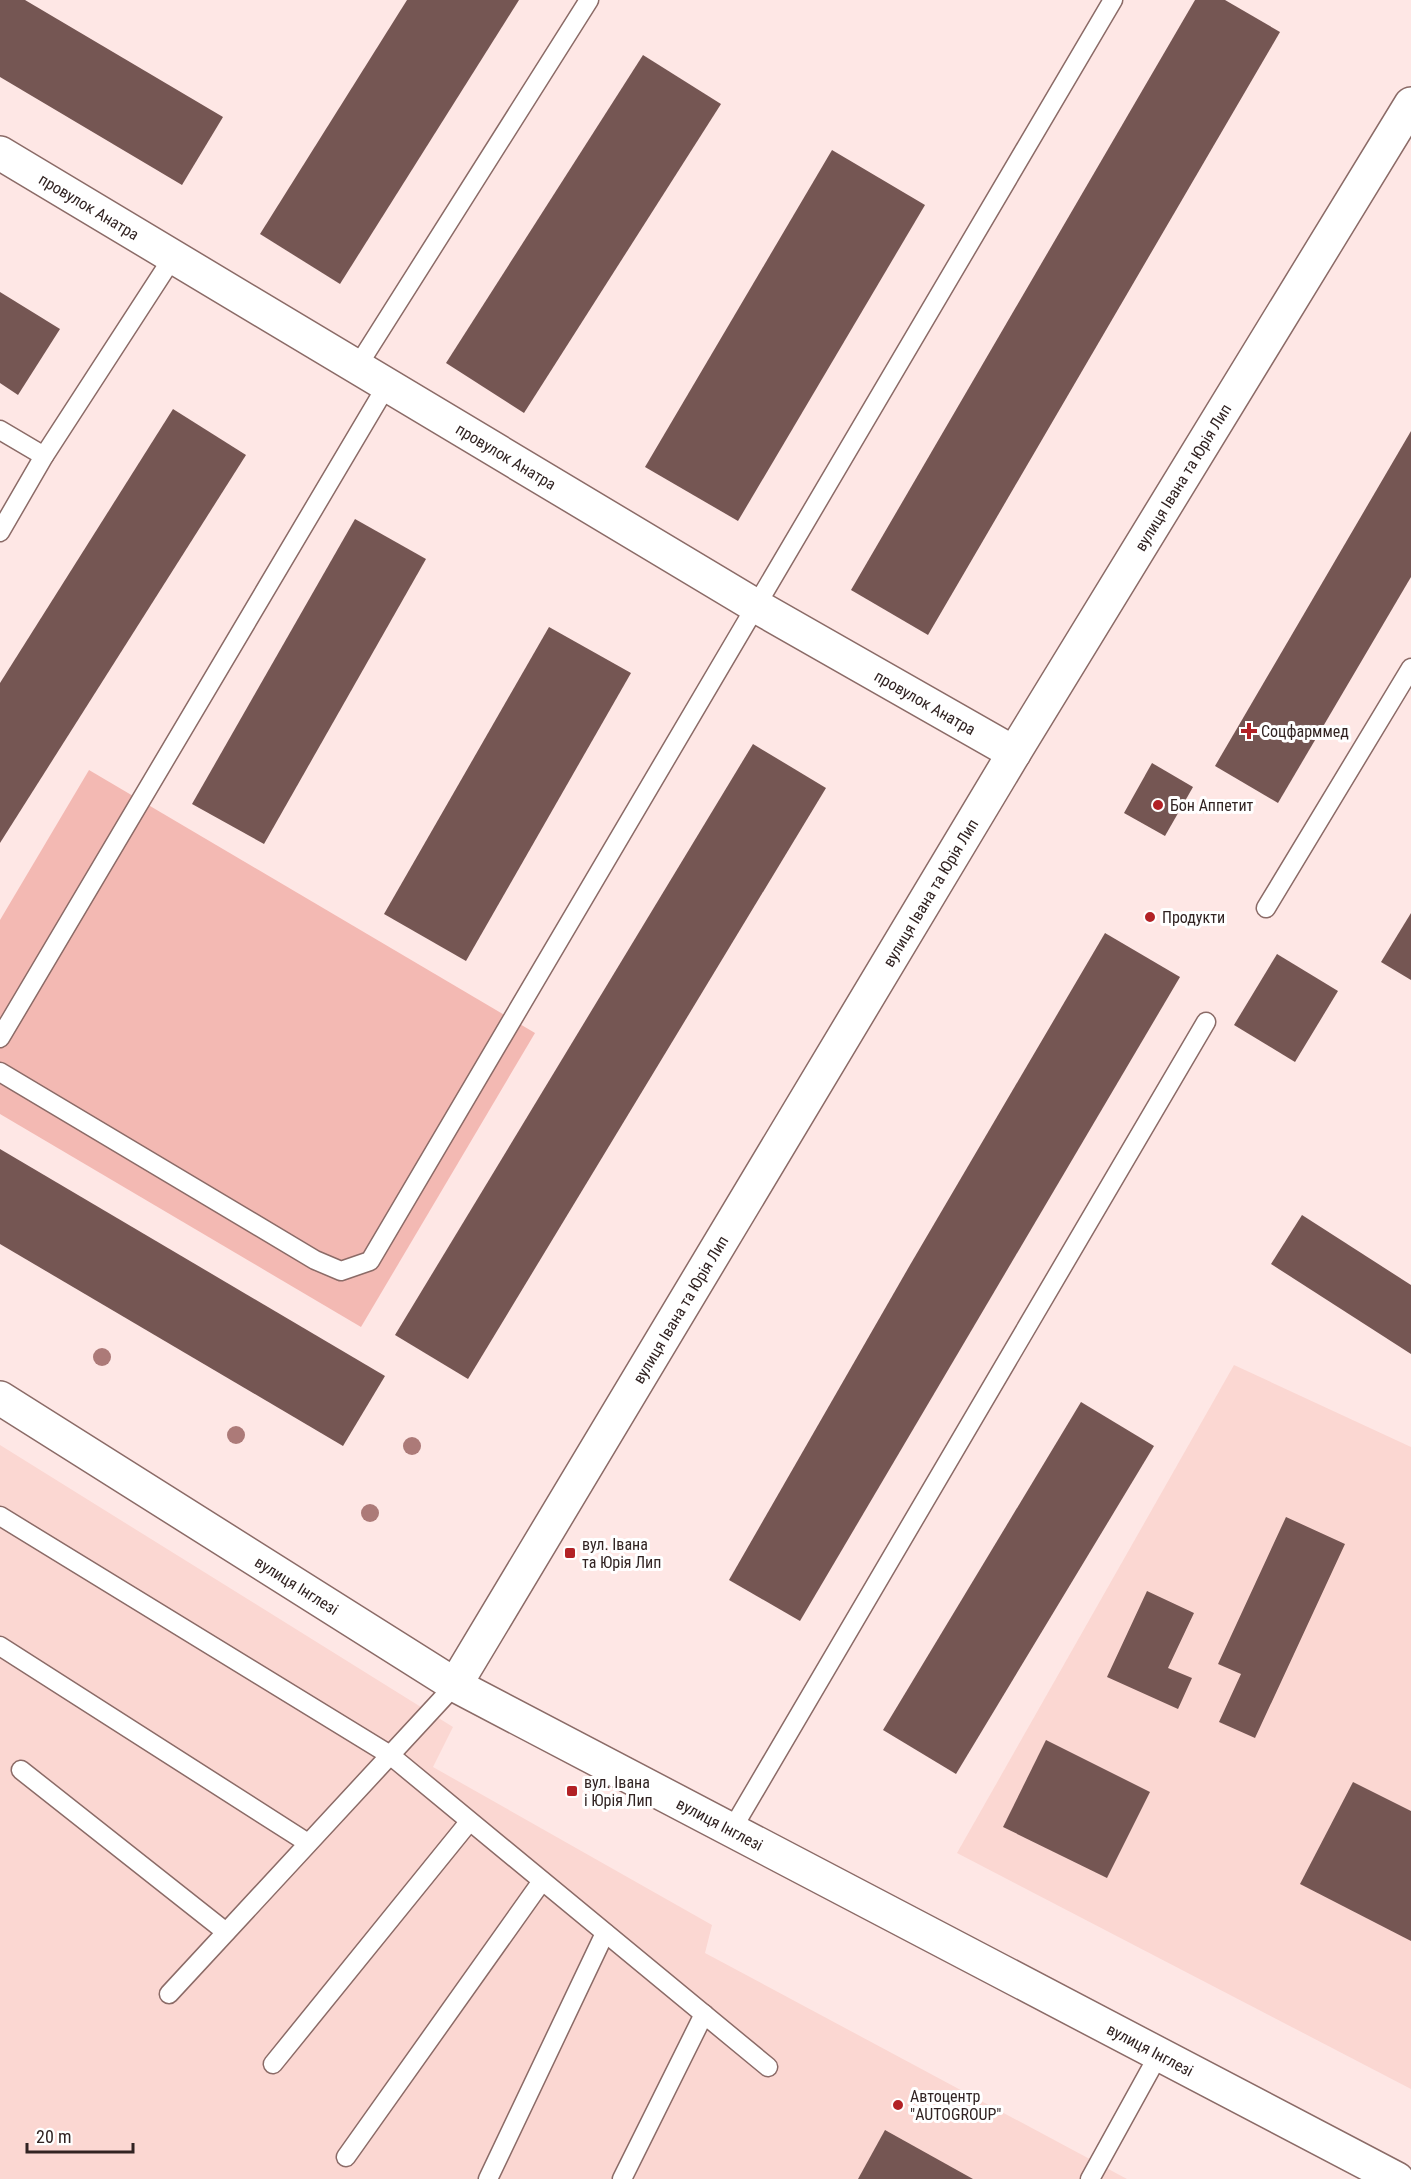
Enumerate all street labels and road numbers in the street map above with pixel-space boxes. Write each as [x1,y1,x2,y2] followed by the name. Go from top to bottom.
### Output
[35,170,142,244] street label: провулок Анатра
[1131,400,1235,555] street label: вулиця Івана та Юрія Лип
[452,419,559,494] street label: провулок Анатра
[871,667,979,739] street label: провулок Анатра
[879,815,982,970] street label: вулиця Івана та Юрія Лип
[629,1232,732,1387] street label: вулиця Івана та Юрія Лип
[251,1552,342,1619] street label: вулиця Інглезі
[673,1794,766,1855] street label: вулиця Інглезі
[1104,2020,1196,2080] street label: вулиця Інглезі

